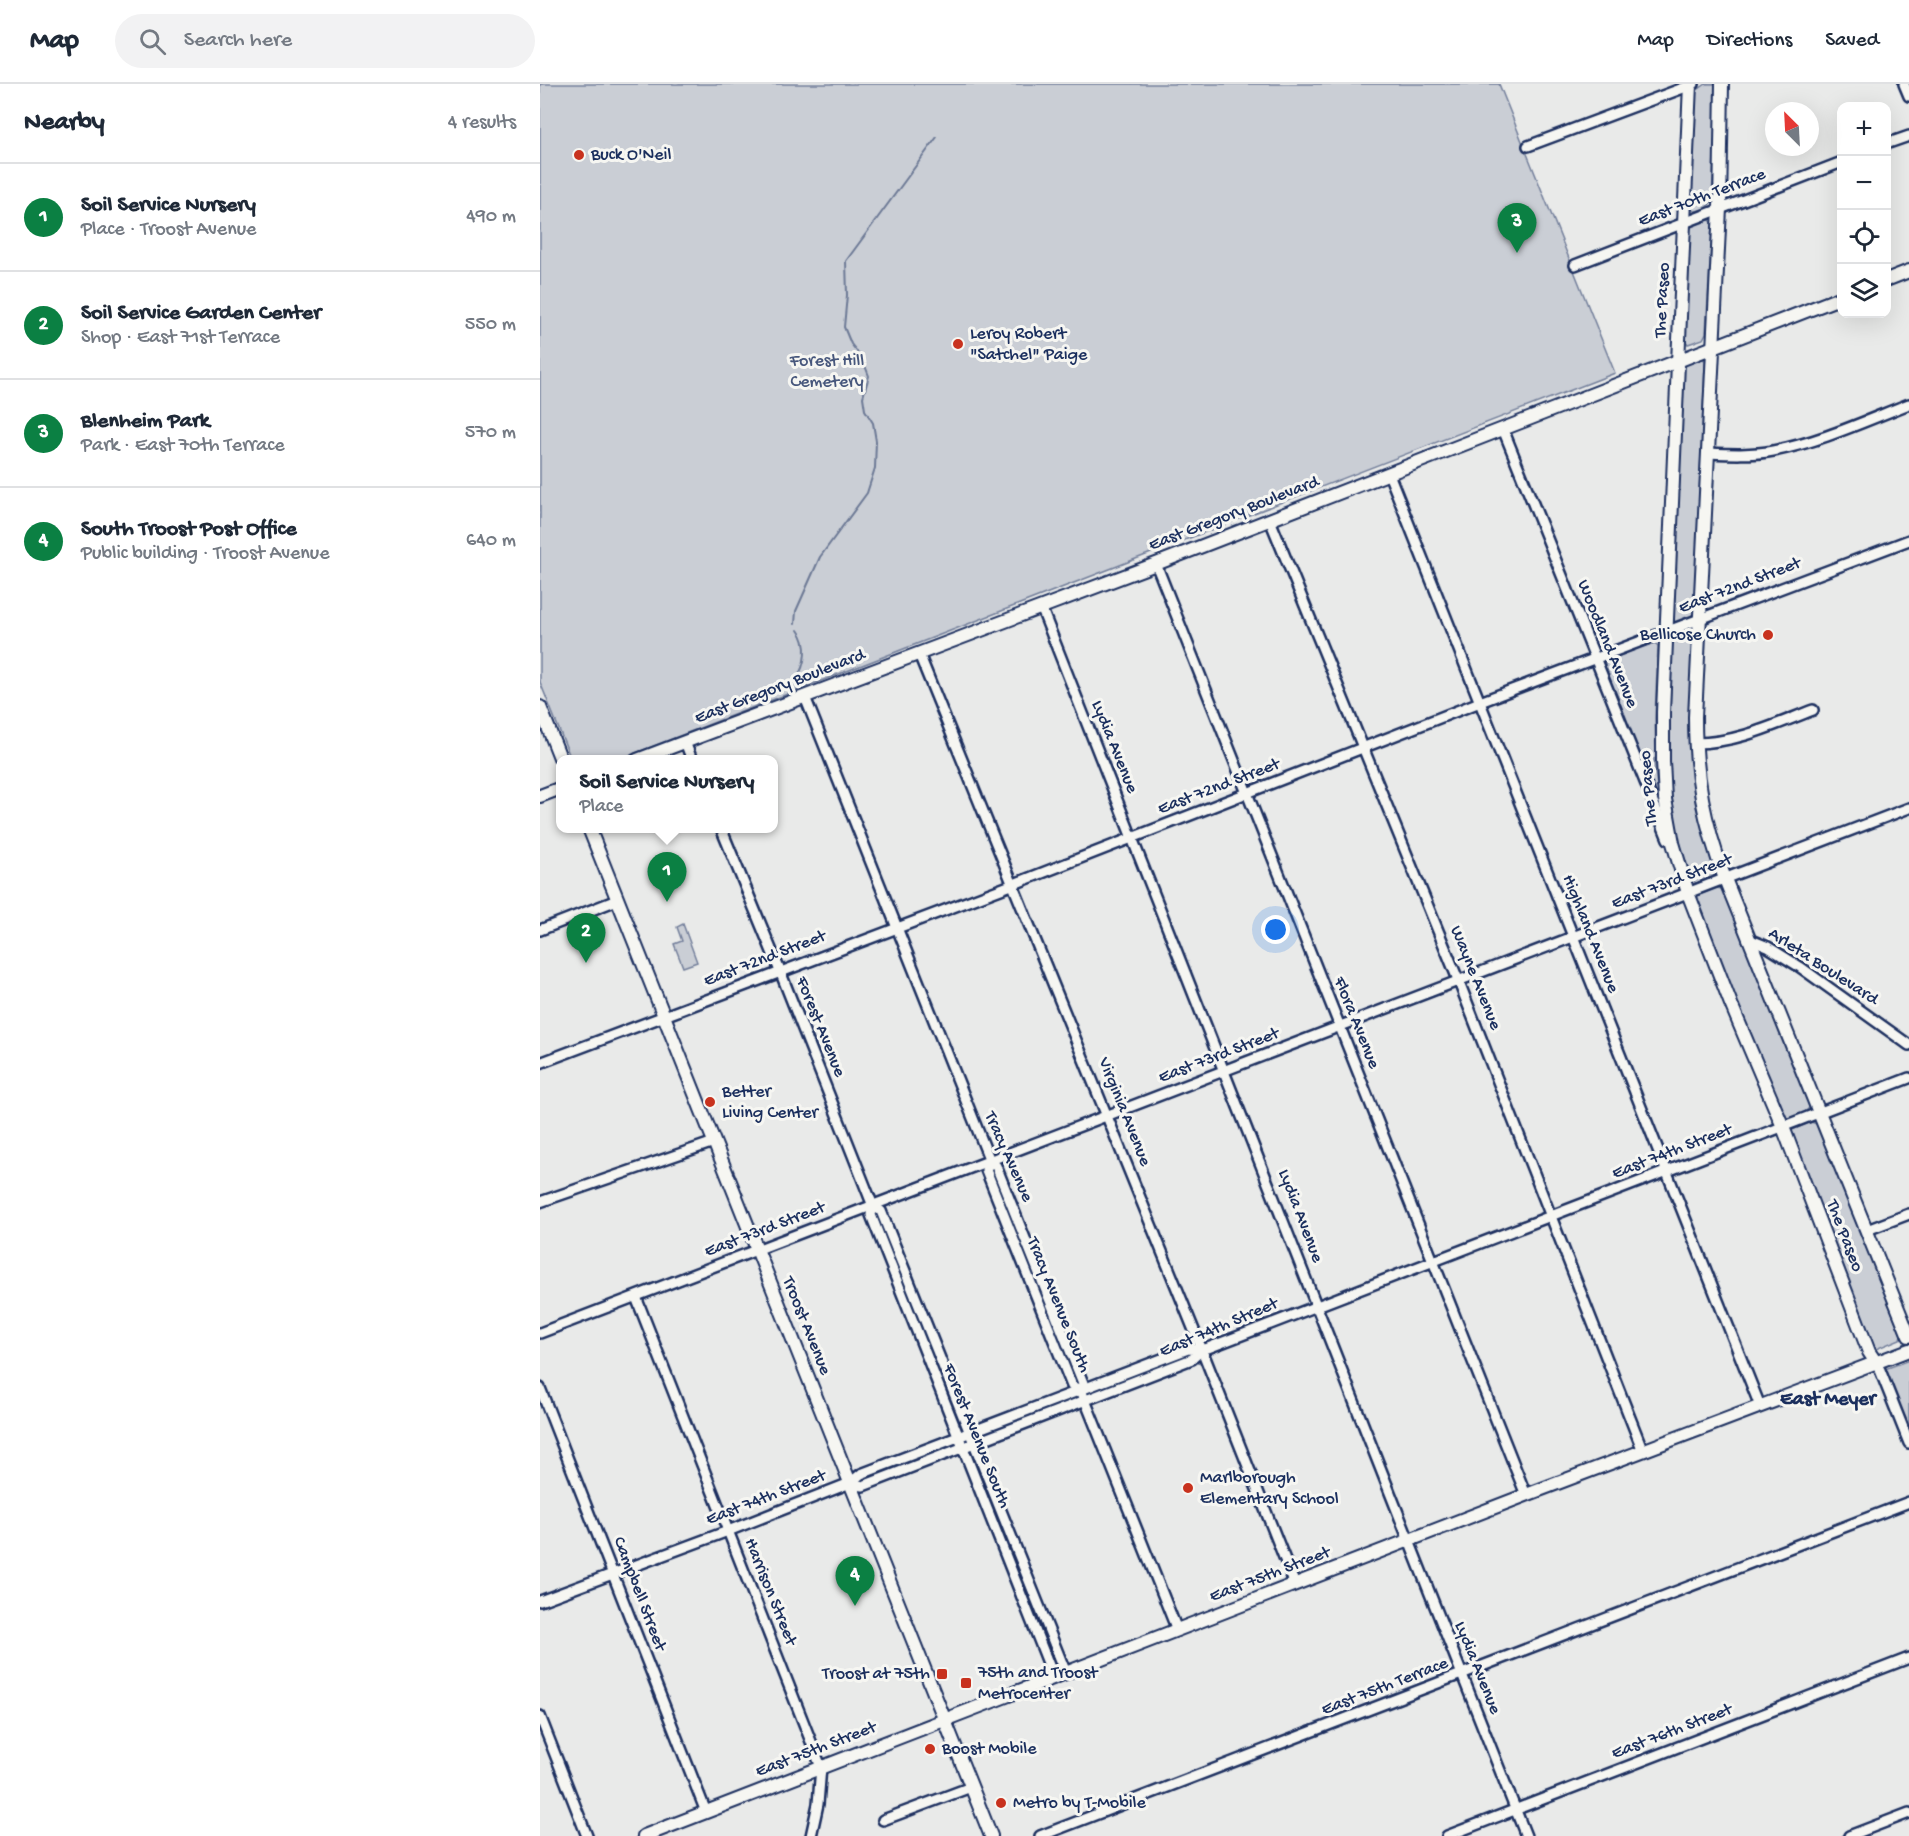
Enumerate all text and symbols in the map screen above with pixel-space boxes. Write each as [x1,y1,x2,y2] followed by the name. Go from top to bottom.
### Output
[115,14,535,68] search box
[30,25,79,58] text: Map
[136,25,169,58] icon: search
[184,28,292,54] text: Search here
[1637,29,1674,54] text: Map
[1707,29,1792,54] text: Directions
[1825,29,1879,54] text: Saved
[1765,102,1819,156] north arrow
[1837,102,1891,318] map controls
[1837,102,1891,156] button: +
[24,108,105,139] text: Nearby
[448,112,516,135] text: 4 results
[590,145,671,166] place label: Buck O'Neil
[572,148,586,162] marker: Buck O'Neil
[1837,156,1891,210] button: −
[1635,164,1769,232] street label: East 70th Terrace
[81,193,256,219] text: Soil Service Nursery
[1498,204,1536,253] pin: 3
[39,206,48,229] text: 1
[466,206,516,229] text: 490 m
[1837,210,1891,264] button: locate
[81,219,256,242] text: Place · Troost Avenue
[1650,262,1675,339] street label: The Paseo
[1837,264,1891,318] button: layers
[81,301,321,327] text: Soil Service Garden Center
[39,314,48,337] text: 2
[465,314,516,337] text: 550 m
[970,324,1088,366] place label: Leroy Robert "Satchel" Paige
[81,327,280,350] text: Shop · East 71st Terrace
[951,337,965,351] marker: Leroy Robert "Satchel" Paige
[789,351,864,393] park label: Forest Hill Cemetery
[81,409,210,435] text: Blenheim Park
[38,422,49,445] text: 3
[465,422,516,445] text: 570 m
[81,435,285,458] text: Park · East 70th Terrace
[1146,471,1323,556] street label: East Gregory Boulevard
[81,517,297,543] text: South Troost Post Office
[39,530,48,553] text: 4
[466,530,516,553] text: 640 m
[81,543,330,566] text: Public building · Troost Avenue
[1676,552,1806,619] street label: East 72nd Street
[1572,577,1642,712] street label: Woodland Avenue
[1639,625,1756,646] place label: Bellicose Church
[1761,628,1775,642] marker: Bellicose Church
[692,644,869,729] street label: East Gregory Boulevard
[1086,697,1142,797] street label: Lydia Avenue
[1635,750,1663,827] street label: The Paseo
[1155,753,1285,820] street label: East 72nd Street
[556,755,778,833] popup
[580,770,754,796] text: Soil Service Nursery
[580,796,623,819] text: Place
[1609,849,1737,915] street label: East 73rd Street
[648,852,686,902] pin: 1
[1557,872,1624,997] street label: Highland Avenue
[566,914,606,963] pin: 2
[1261,915,1290,944] your location
[1445,923,1506,1034] street label: Wayne Avenue
[1764,924,1883,1011] street label: Arleta Boulevard
[701,925,831,992] street label: East 72nd Street
[790,973,850,1081] street label: Forest Avenue
[1328,973,1384,1073] street label: Flora Avenue
[1156,1023,1284,1089] street label: East 73rd Street
[1092,1054,1156,1170] street label: Virginia Avenue
[721,1082,820,1124] place label: Better Living Center
[703,1095,717,1109] marker: Better Living Center
[978,1108,1038,1206] street label: Tracy Avenue
[1609,1119,1736,1184] street label: East 74th Street
[1273,1166,1328,1266] street label: Lydia Avenue
[1820,1196,1867,1275] street label: The Paseo
[702,1197,830,1263] street label: East 73rd Street
[1021,1233,1095,1376] street label: Tracy Avenue South
[776,1273,836,1379] street label: Troost Avenue
[1157,1293,1283,1362] street label: East 74th Street
[937,1360,1015,1512] street label: Forest Avenue South
[1780,1389,1878,1412] district label: East Meyer
[703,1465,830,1530] street label: East 74th Street
[1200,1468,1339,1510] place label: Marlborough Elementary School
[1181,1481,1195,1495] marker: Marlborough Elementary School
[608,1534,671,1655] street label: Campbell Street
[739,1535,802,1650] street label: Harrison Street
[1207,1542,1335,1608] street label: East 75th Street
[836,1556,874,1606] pin: 4
[1449,1618,1505,1718] street label: Lydia Avenue
[1319,1653,1452,1721] street label: East 75th Terrace
[977,1663,1099,1705] place label: 75th and Troost Metrocenter
[821,1664,930,1685] place label: Troost at 75th
[935,1667,949,1681] marker: Troost at 75th
[959,1676,973,1690] marker: 75th and Troost Metrocenter
[1609,1699,1737,1765] street label: East 76th Street
[753,1717,881,1783] street label: East 75th Street
[941,1739,1037,1760] place label: Boost Mobile
[923,1742,937,1756] marker: Boost Mobile
[1013,1793,1147,1814] place label: Metro by T-Mobile
[994,1796,1008,1810] marker: Metro by T-Mobile

